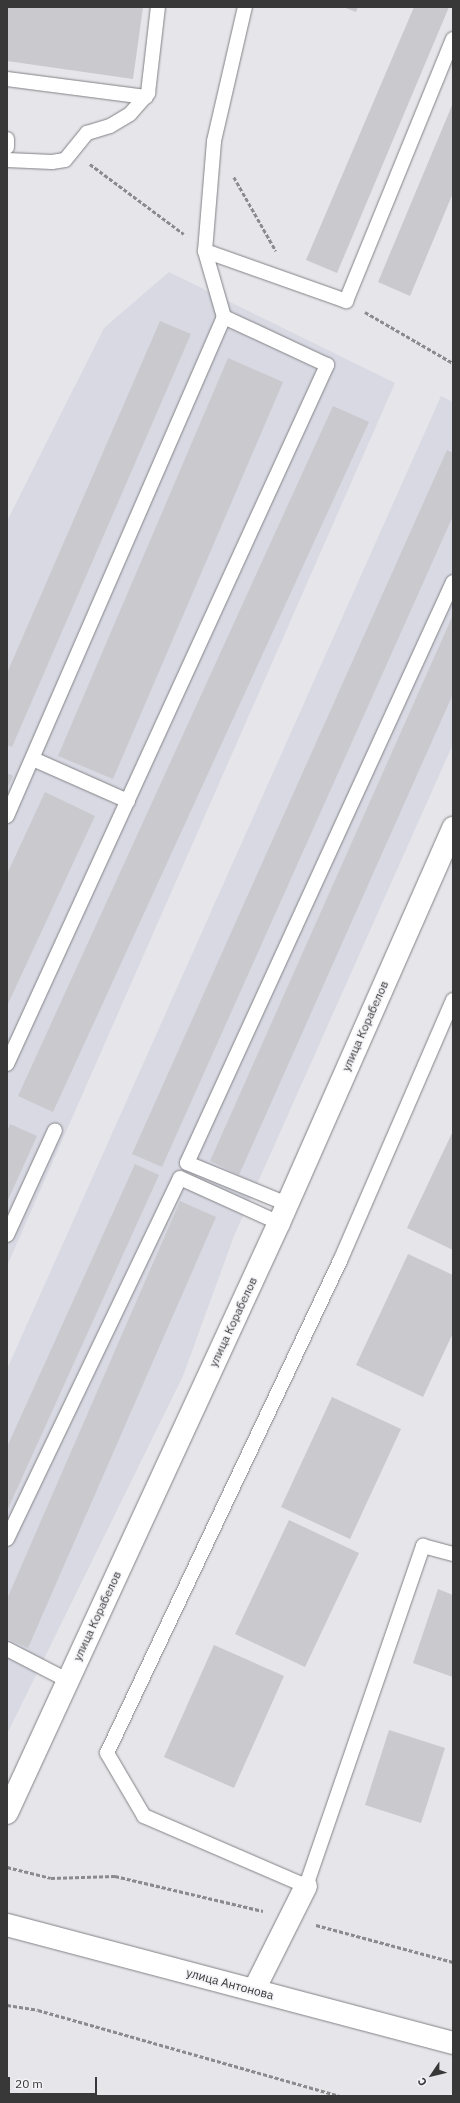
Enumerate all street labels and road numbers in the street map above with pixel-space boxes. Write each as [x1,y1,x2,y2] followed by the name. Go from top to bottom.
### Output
[339,979,391,1073] street label: улица Корабелов
[206,1275,260,1369] street label: улица Корабелов
[70,1569,124,1663] street label: улица Корабелов
[185,1965,275,2003] street label: улица Антонова

